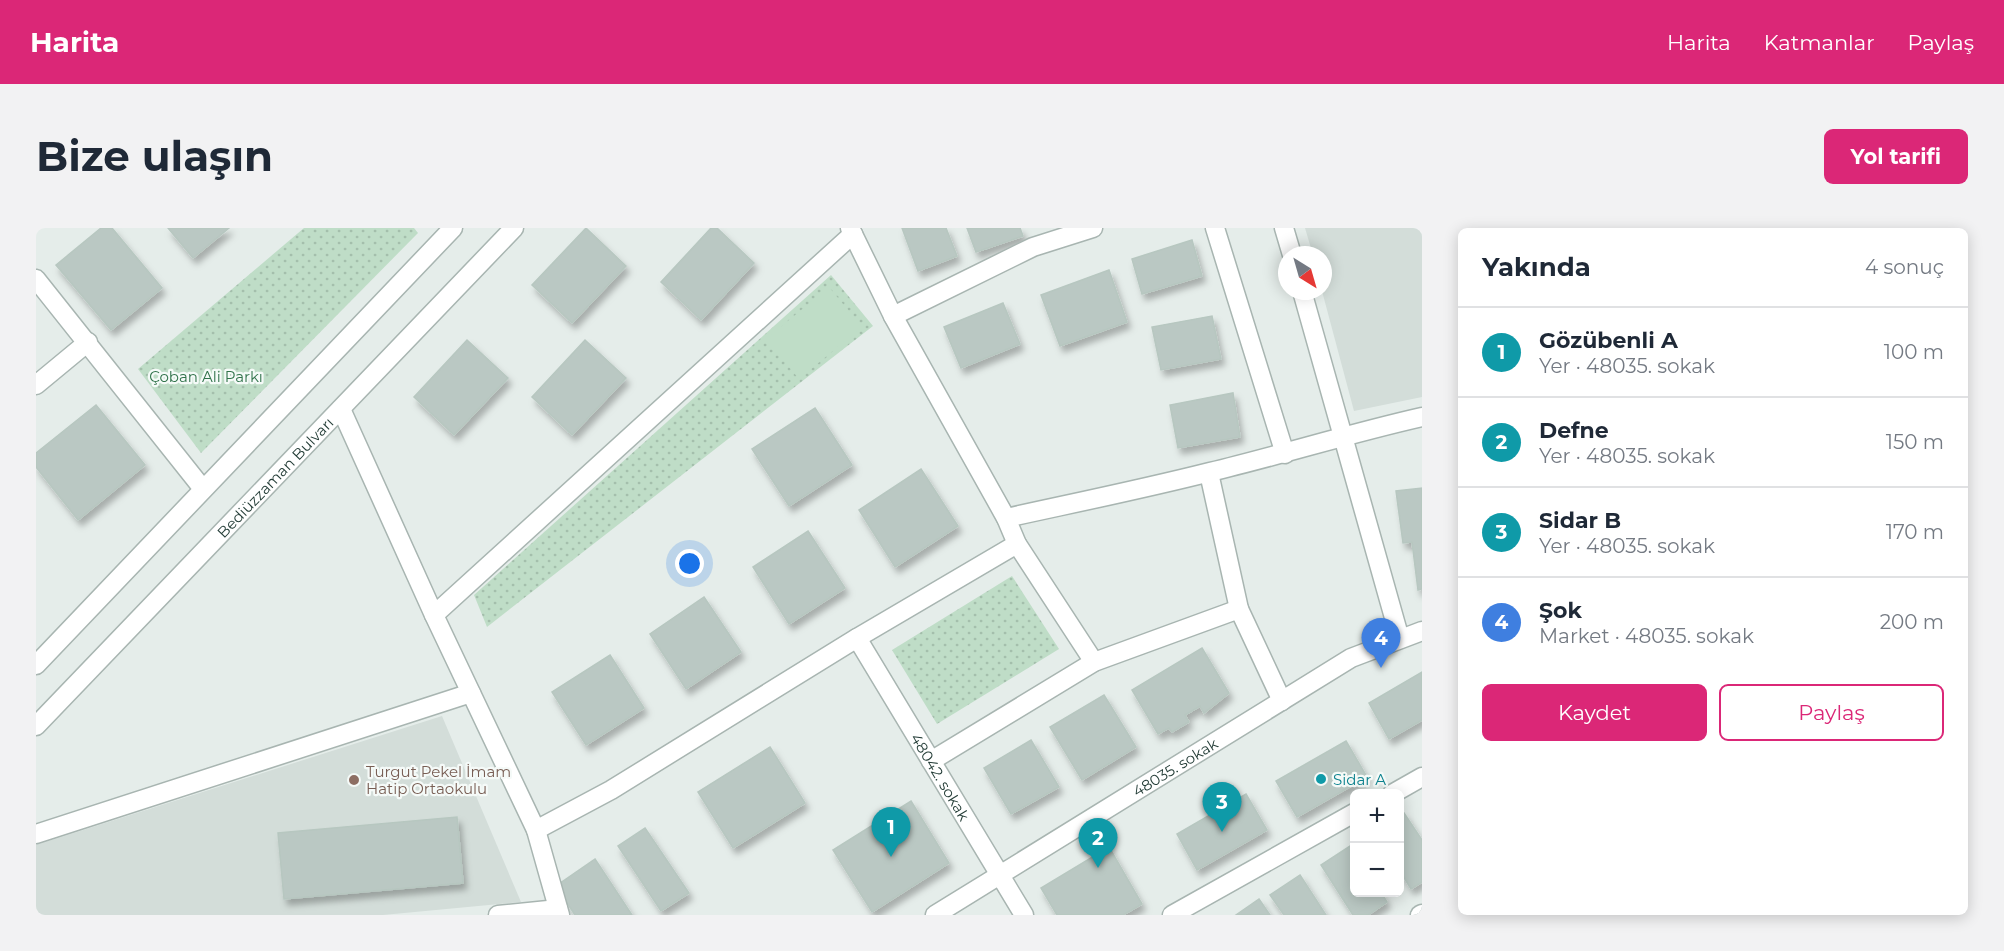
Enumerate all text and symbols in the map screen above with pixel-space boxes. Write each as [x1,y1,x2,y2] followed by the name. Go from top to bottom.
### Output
[30,25,119,59] text: Harita
[1667,30,1731,55] text: Harita
[1764,30,1875,55] text: Katmanlar
[1908,30,1974,55] text: Paylaş
[1824,129,1968,184] button: Yol tarifi
[36,130,273,182] text: Bize ulaşın
[1278,246,1332,300] north arrow
[1482,251,1591,283] text: Yakında
[1865,255,1944,279] text: 4 sonuç
[1539,327,1678,354] text: Gözübenli A
[1498,340,1505,364] text: 1
[1884,340,1944,364] text: 100 m
[1539,354,1715,378] text: Yer · 48035. sokak
[149,367,263,386] park label: Çoban Ali Parkı
[213,413,337,541] street label: Bediüzzaman Bulvarı
[1539,417,1609,444] text: Defne
[1496,430,1507,454] text: 2
[1886,430,1944,454] text: 150 m
[1539,444,1715,468] text: Yer · 48035. sokak
[1539,507,1621,534] text: Sidar B
[1496,520,1507,544] text: 3
[1886,520,1944,544] text: 170 m
[1539,534,1715,558] text: Yer · 48035. sokak
[675,549,704,578] your location
[1539,597,1582,624] text: Şok
[1495,610,1508,634] text: 4
[1880,610,1944,634] text: 200 m
[1362,618,1400,668] pin: 4
[1539,624,1754,648] text: Market · 48035. sokak
[1482,684,1707,741] button: Kaydet
[1719,684,1944,741] button: Paylaş
[907,730,974,824] street label: 48042. sokak
[1129,733,1221,800] street label: 48035. sokak
[366,762,511,798] place label: Turgut Pekel İmam Hatip Ortaokulu
[1333,770,1386,789] place label: Sidar A
[1314,772,1328,786] marker: Sidar A
[347,773,361,787] marker: Turgut Pekel İmam Hatip Ortaokulu
[1202,782,1242,832] pin: 3
[1350,789,1404,897] map controls
[1350,789,1404,843] button: +
[872,808,910,857] pin: 1
[1078,818,1118,868] pin: 2
[1350,843,1404,897] button: −

